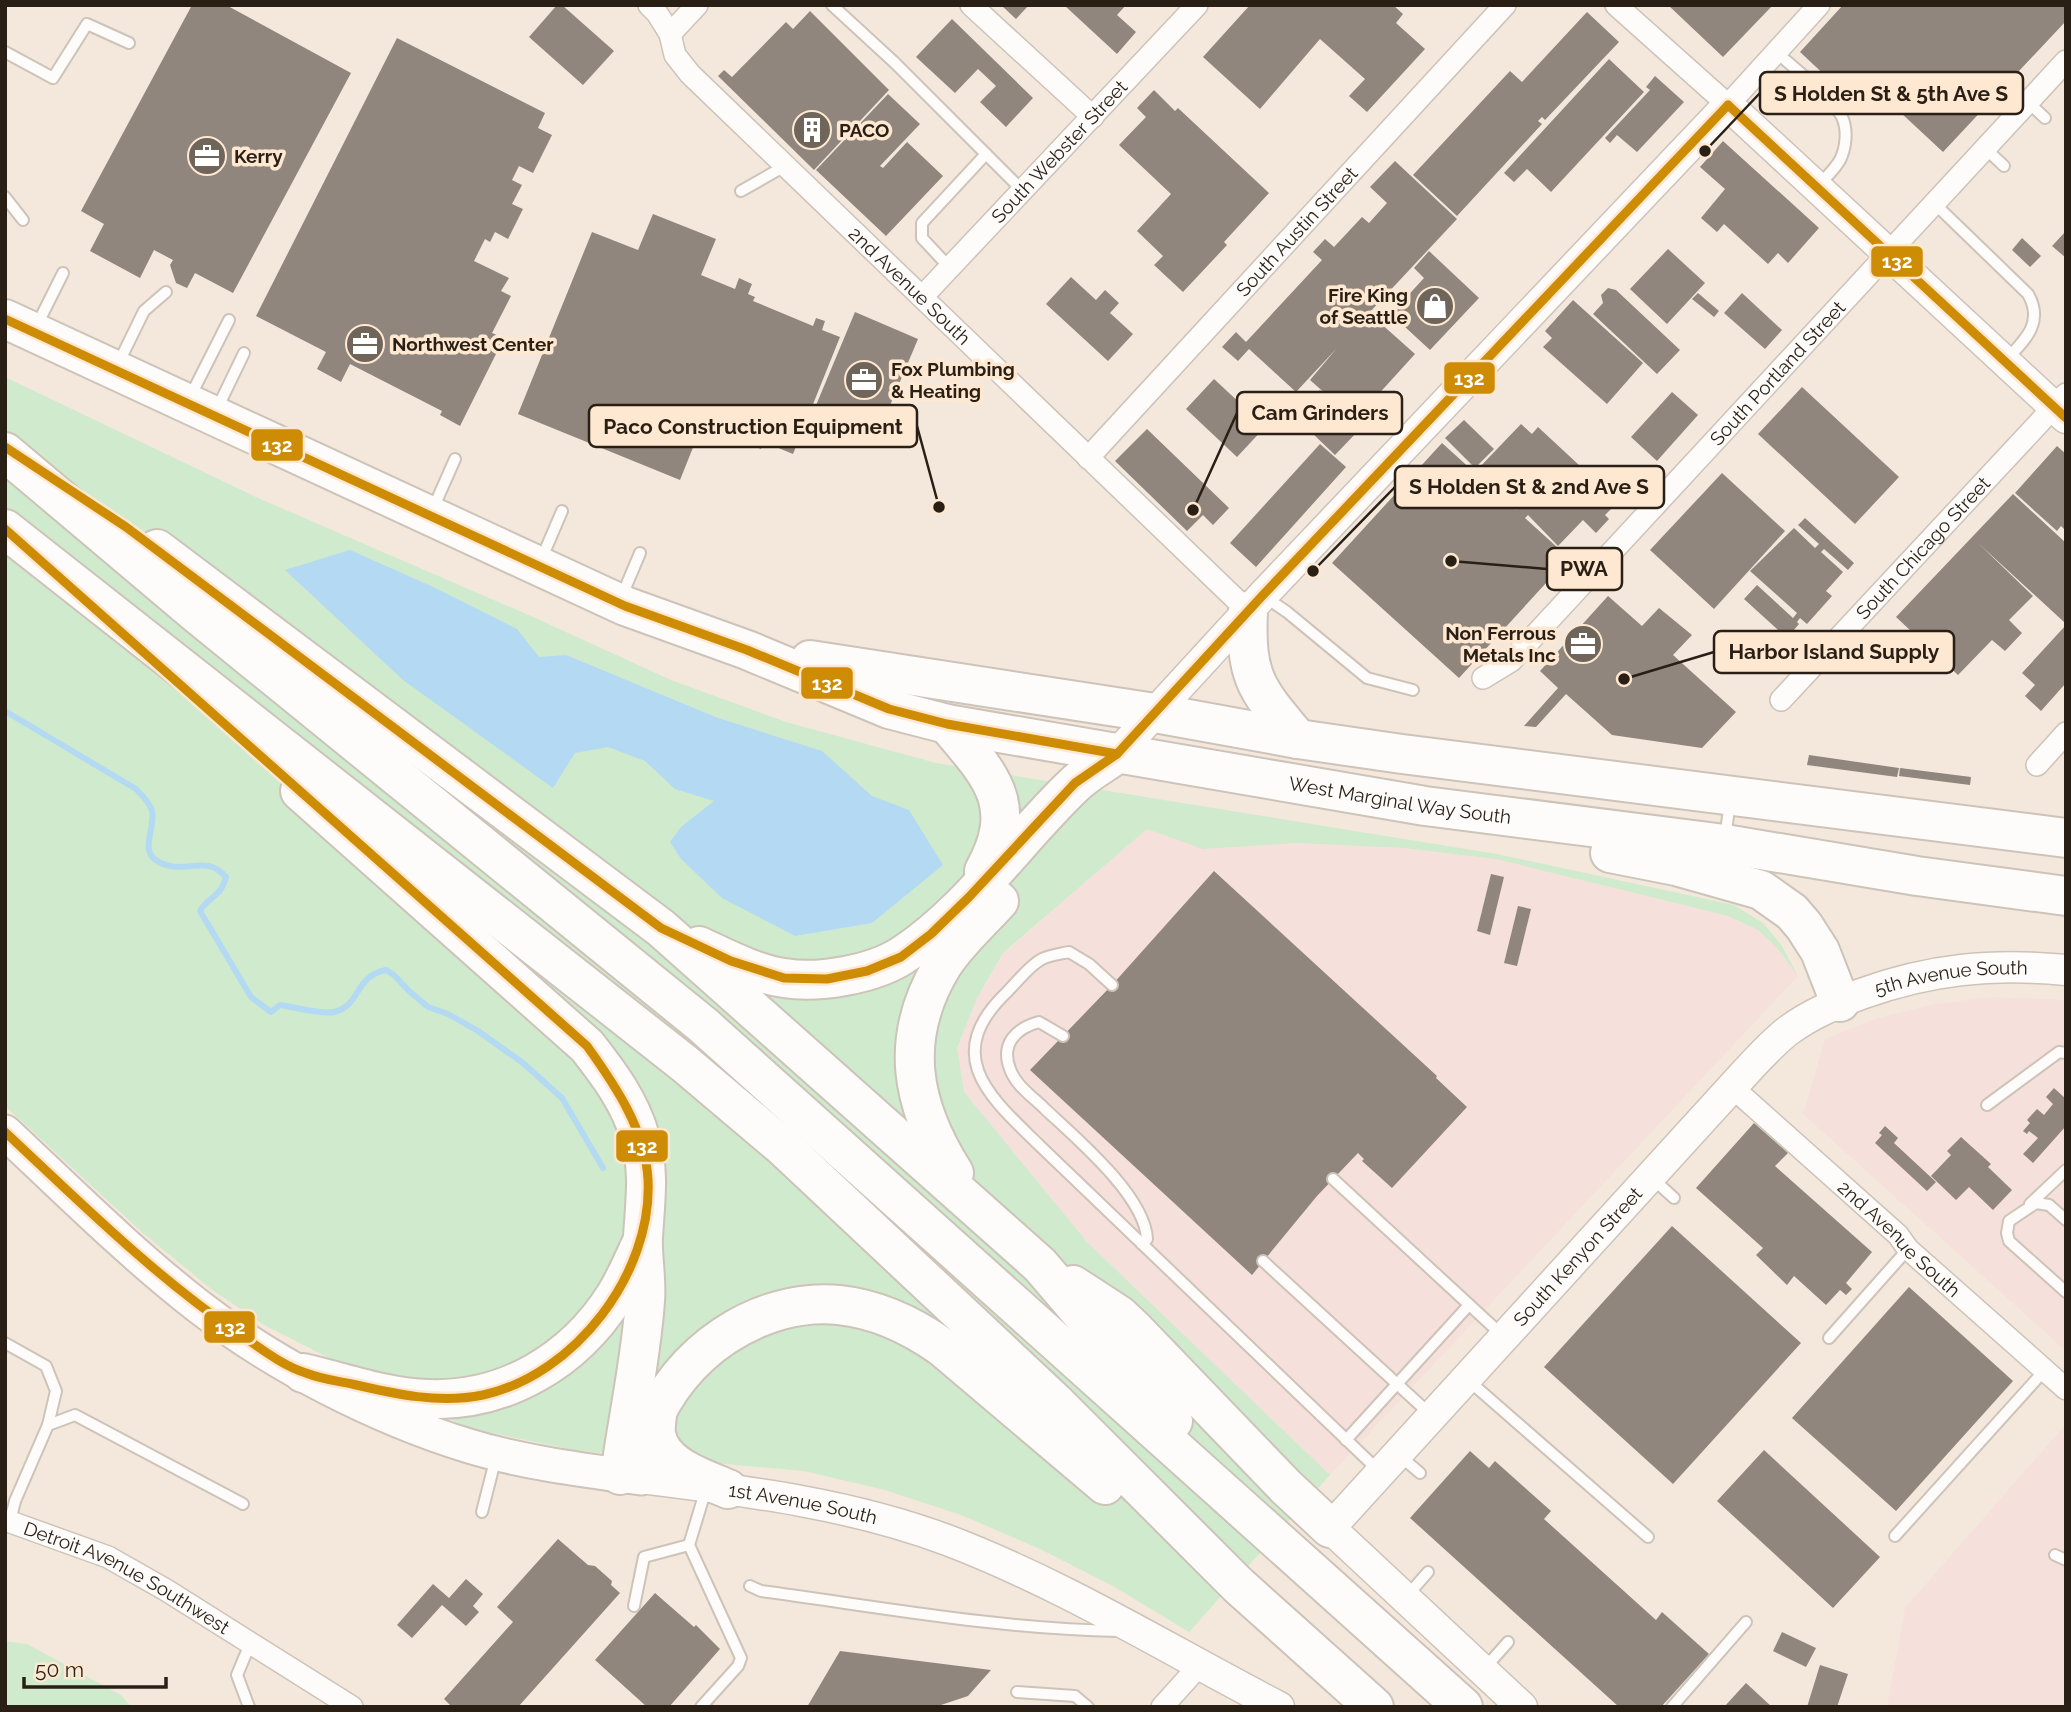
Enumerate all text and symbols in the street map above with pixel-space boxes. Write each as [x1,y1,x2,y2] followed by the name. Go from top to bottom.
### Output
[1760,72,2023,114] callout: S Holden St & 5th Ave S
[987,75,1132,227] street label: South Webster Street
[1774,81,2008,106] text: S Holden St & 5th Ave S
[791,109,833,151] building icon: PACO
[839,119,889,141] place label: PACO
[186,135,228,177] office icon: Kerry
[234,145,283,167] place label: Kerry
[1232,162,1362,301] street label: South Austin Street
[845,222,975,349] street label: 2nd Avenue South
[1870,245,1924,278] line badge: 132
[1882,250,1912,272] text: 132
[1320,284,1408,328] place label: Fire King of Seattle
[1414,285,1456,327] shop icon: Fire King of Seattle
[1705,296,1850,450] street label: South Portland Street
[344,323,386,365] office icon: Northwest Center
[392,333,554,355] place label: Northwest Center
[891,358,1015,402] place label: Fox Plumbing & Heating
[843,359,885,401] office icon: Fox Plumbing & Heating
[1443,361,1496,395] line badge: 132
[1454,367,1484,389] text: 132
[1237,392,1402,434] callout: Cam Grinders
[1251,400,1389,425] text: Cam Grinders
[589,405,917,447] callout: Paco Construction Equipment
[603,414,903,439] text: Paco Construction Equipment
[250,428,304,462] line badge: 132
[262,434,292,456] text: 132
[1395,466,1664,508] callout: S Holden St & 2nd Ave S
[1851,472,1995,623] street label: South Chicago Street
[1409,474,1649,499] text: S Holden St & 2nd Ave S
[1547,548,1622,590] callout: PWA
[1560,556,1609,581] text: PWA
[1445,622,1556,666] place label: Non Ferrous Metals Inc
[1562,623,1604,665] office icon: Non Ferrous Metals Inc
[1714,631,1954,673] callout: Harbor Island Supply
[1729,639,1940,664] text: Harbor Island Supply
[800,666,854,700] line badge: 132
[812,672,842,694] text: 132
[1287,772,1513,828] street label: West Marginal Way South
[1872,956,2028,1000] street label: 5th Avenue South
[615,1129,669,1163] line badge: 132
[627,1135,657,1157] text: 132
[1834,1176,1965,1301] street label: 2nd Avenue South
[1509,1182,1647,1330] street label: South Kenyon Street
[203,1310,256,1344] line badge: 132
[215,1316,245,1338] text: 132
[727,1478,880,1528] street label: 1st Avenue South
[21,1517,234,1639] street label: Detroit Avenue Southwest
[24,1646,166,1690] scale bar
[35,1657,84,1682] text: 50 m

